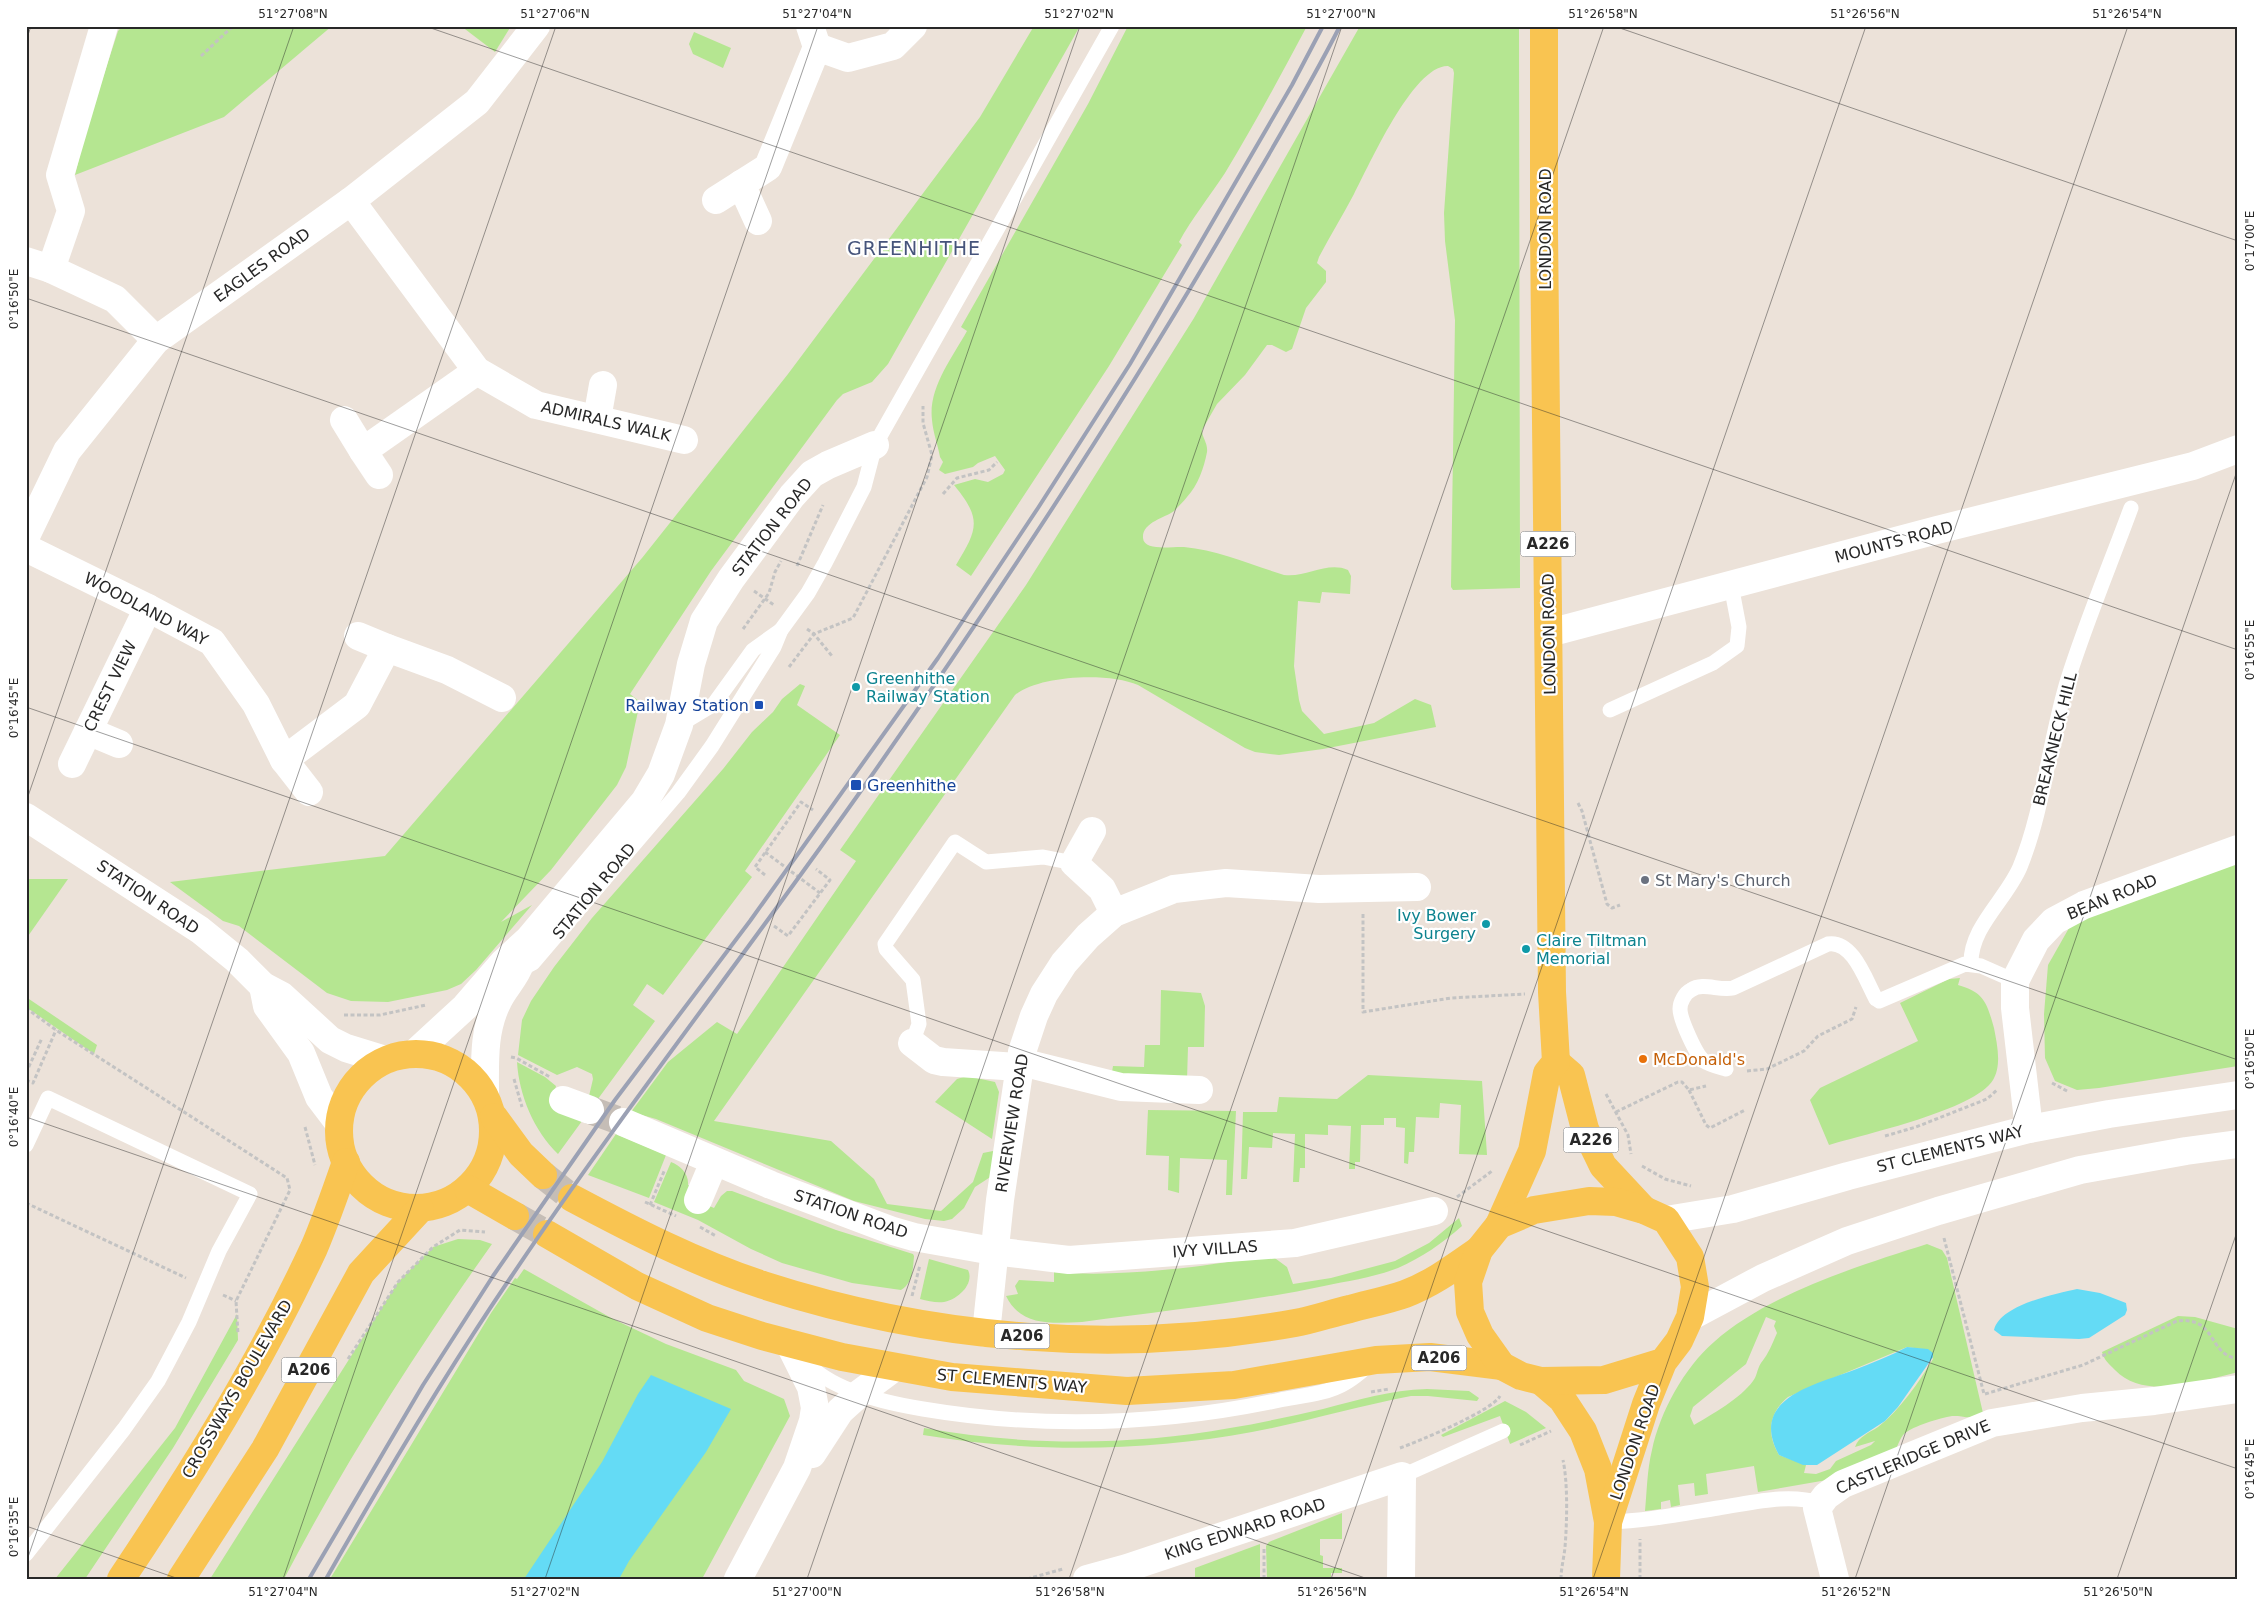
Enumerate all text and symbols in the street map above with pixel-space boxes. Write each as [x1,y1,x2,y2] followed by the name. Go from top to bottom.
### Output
[258,7,328,21] text: 51°27'08"N
[520,7,590,21] text: 51°27'06"N
[782,7,852,21] text: 51°27'04"N
[1044,7,1114,21] text: 51°27'02"N
[1306,7,1376,21] text: 51°27'00"N
[1568,7,1638,21] text: 51°26'58"N
[1830,7,1900,21] text: 51°26'56"N
[2092,7,2162,21] text: 51°26'54"N
[1536,168,1555,290] street label: LONDON ROAD
[2243,211,2257,271] text: 0°17'00"E
[210,224,314,306] street label: EAGLES ROAD
[847,237,981,259] district label: GREENHITHE
[7,269,21,329] text: 0°16'50"E
[539,397,673,445] street label: ADMIRALS WALK
[728,474,816,580] street label: STATION ROAD
[1833,517,1955,567] street label: MOUNTS ROAD
[1520,532,1576,556] road number: A226
[81,568,211,650] street label: WOODLAND WAY
[1538,573,1560,695] street label: LONDON ROAD
[2243,620,2257,680] text: 0°16'55"E
[80,637,140,735] street label: CREST VIEW
[866,669,990,706] place label: Greenhithe Railway Station
[2029,670,2081,808] street label: BREAKNECK HILL
[7,678,21,738] text: 0°16'45"E
[850,681,862,693] marker: Greenhithe Railway Station
[625,696,749,715] place label: Railway Station
[753,699,765,711] marker: Railway Station
[867,776,956,795] place label: Greenhithe
[849,778,863,792] marker: Greenhithe
[548,839,640,943] street label: STATION ROAD
[93,856,203,938] street label: STATION ROAD
[2064,870,2160,924] street label: BEAN ROAD
[1655,871,1791,890] place label: St Mary's Church
[1639,874,1651,886] marker: St Mary's Church
[1397,906,1476,943] place label: Ivy Bower Surgery
[1480,918,1492,930] marker: Ivy Bower Surgery
[1536,931,1647,968] place label: Claire Tiltman Memorial
[1520,943,1532,955] marker: Claire Tiltman Memorial
[2243,1029,2257,1089] text: 0°16'50"E
[1653,1050,1745,1069] place label: McDonald's
[992,1052,1032,1194] street label: RIVERVIEW ROAD
[1637,1053,1649,1065] marker: McDonald's
[7,1087,21,1147] text: 0°16'40"E
[1875,1122,2026,1176] street label: ST CLEMENTS WAY
[1564,1128,1618,1152] road number: A226
[792,1186,910,1242] street label: STATION ROAD
[1172,1237,1258,1261] street label: IVY VILLAS
[178,1296,296,1482] street label: CROSSWAYS BOULEVARD
[994,1324,1050,1348] road number: A206
[1412,1346,1466,1370] road number: A206
[282,1358,336,1382] road number: A206
[936,1365,1088,1397] street label: ST CLEMENTS WAY
[1606,1381,1664,1503] street label: LONDON ROAD
[1833,1416,1993,1498] street label: CASTLERIDGE DRIVE
[2243,1439,2257,1499] text: 0°16'45"E
[1162,1494,1328,1564] street label: KING EDWARD ROAD
[7,1497,21,1557] text: 0°16'35"E
[248,1585,318,1599] text: 51°27'04"N
[510,1585,580,1599] text: 51°27'02"N
[772,1585,842,1599] text: 51°27'00"N
[1035,1585,1105,1599] text: 51°26'58"N
[1297,1585,1367,1599] text: 51°26'56"N
[1559,1585,1629,1599] text: 51°26'54"N
[1821,1585,1891,1599] text: 51°26'52"N
[2083,1585,2153,1599] text: 51°26'50"N

